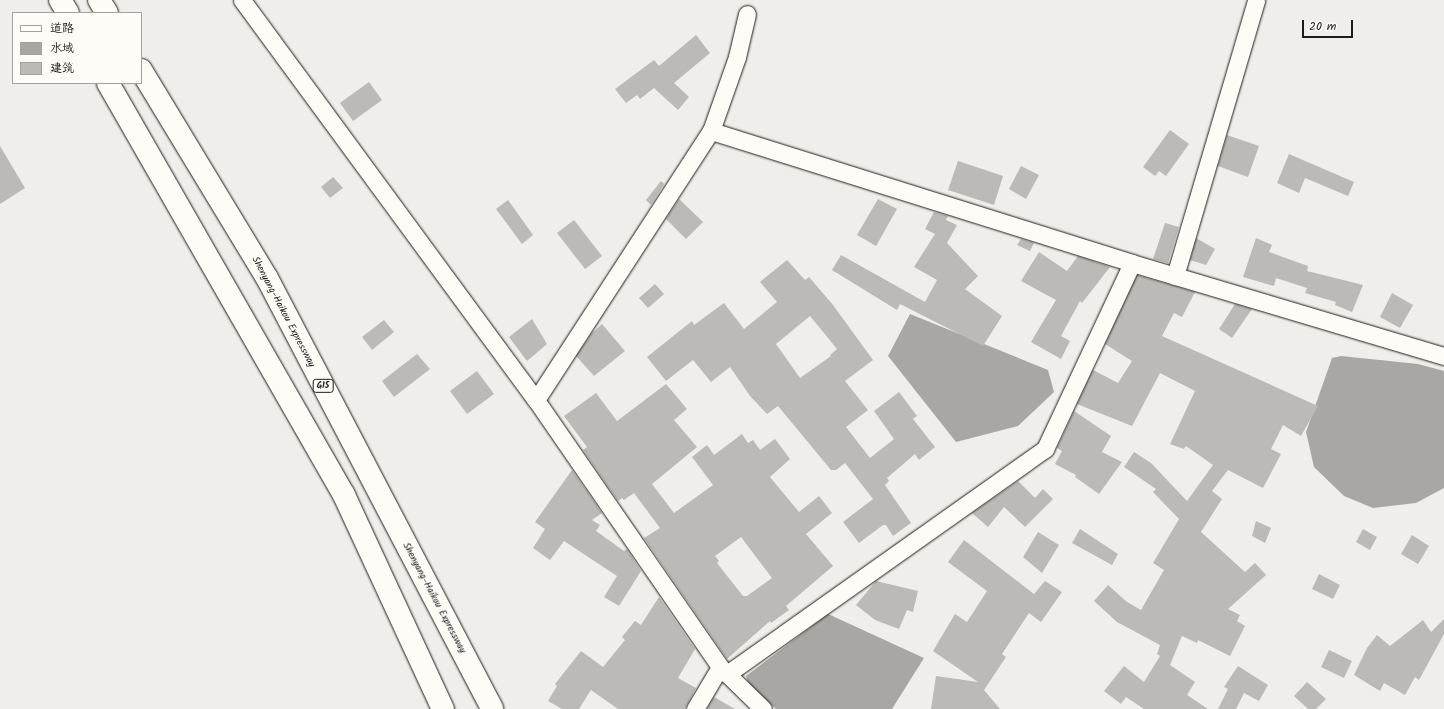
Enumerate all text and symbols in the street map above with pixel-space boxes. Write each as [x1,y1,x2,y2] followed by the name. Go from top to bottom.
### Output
[12,12,142,84] legend
[1304,12,1355,38] scale bar
[1309,17,1336,36] text: 20 m
[50,19,74,38] text: 道路
[50,39,74,58] text: 水域
[50,59,74,78] text: 建筑
[249,255,317,369] street label: Shenyang-Haikou Expressway
[312,379,334,393] road number: G15
[400,541,468,655] street label: Shenyang-Haikou Expressway

